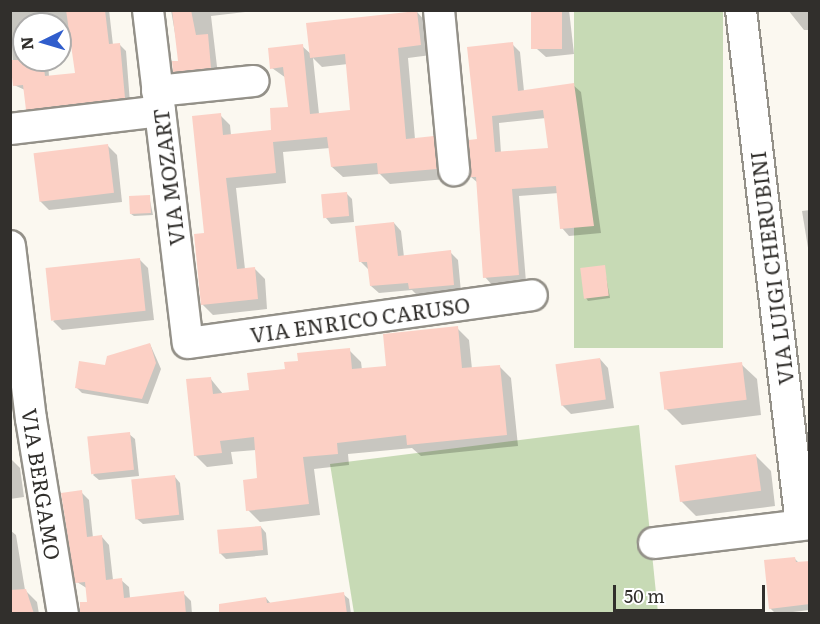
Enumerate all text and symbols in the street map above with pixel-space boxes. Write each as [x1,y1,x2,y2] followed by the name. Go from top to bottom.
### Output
[12,12,72,72] north arrow
[14,36,39,51] text: N
[147,107,189,247] street label: VIA MOZART
[744,150,798,386] street label: VIA LUIGI CHERUBINI
[248,291,472,347] street label: VIA ENRICO CARUSO
[18,406,66,562] street label: VIA BERGAMO
[616,573,768,611] scale bar
[624,582,665,609] text: 50 m

